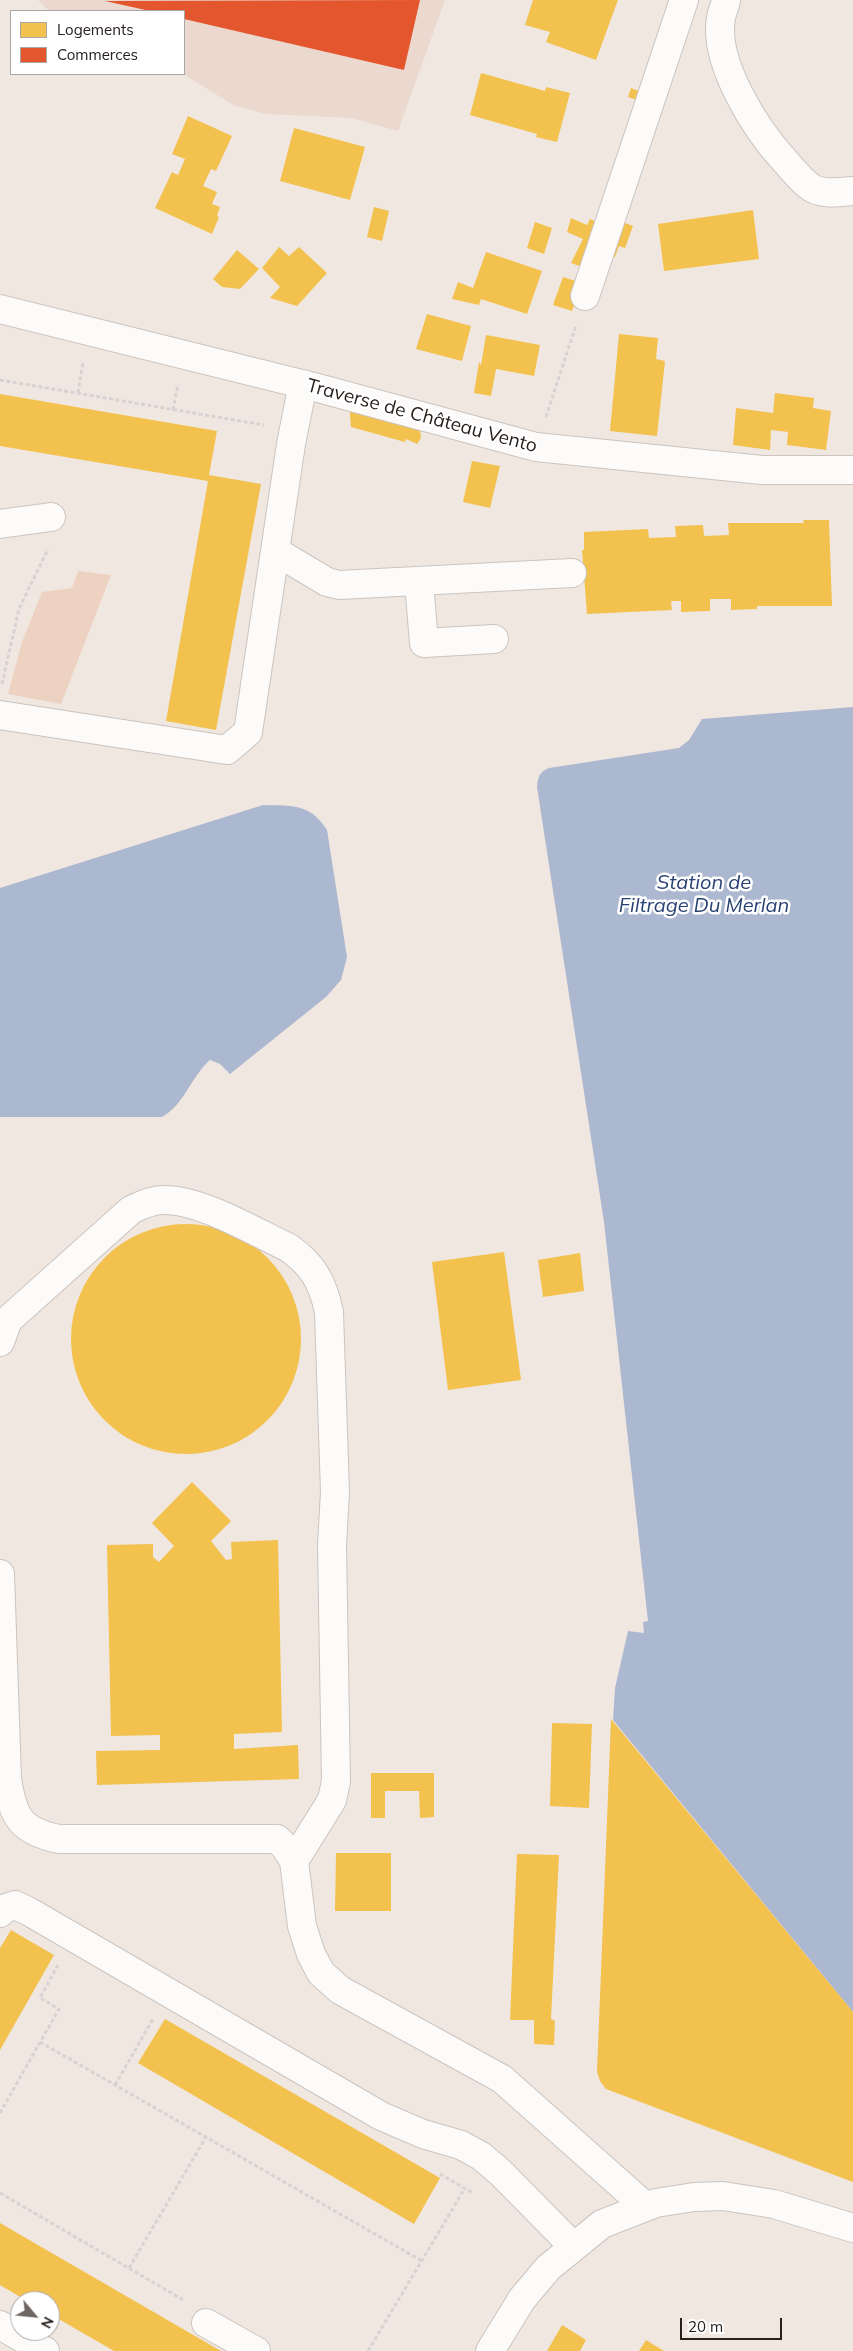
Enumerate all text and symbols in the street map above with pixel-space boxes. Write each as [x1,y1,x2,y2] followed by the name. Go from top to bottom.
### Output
[10,10,185,75] legend
[57,20,134,39] text: Logements
[57,45,138,64] text: Commerces
[304,374,540,458] street label: Traverse de Château Vento
[619,871,789,918] water label: Station de Filtrage Du Merlan
[10,2291,60,2341] north arrow
[683,2308,786,2340] scale bar
[37,2314,58,2331] text: N
[688,2317,723,2336] text: 20 m

